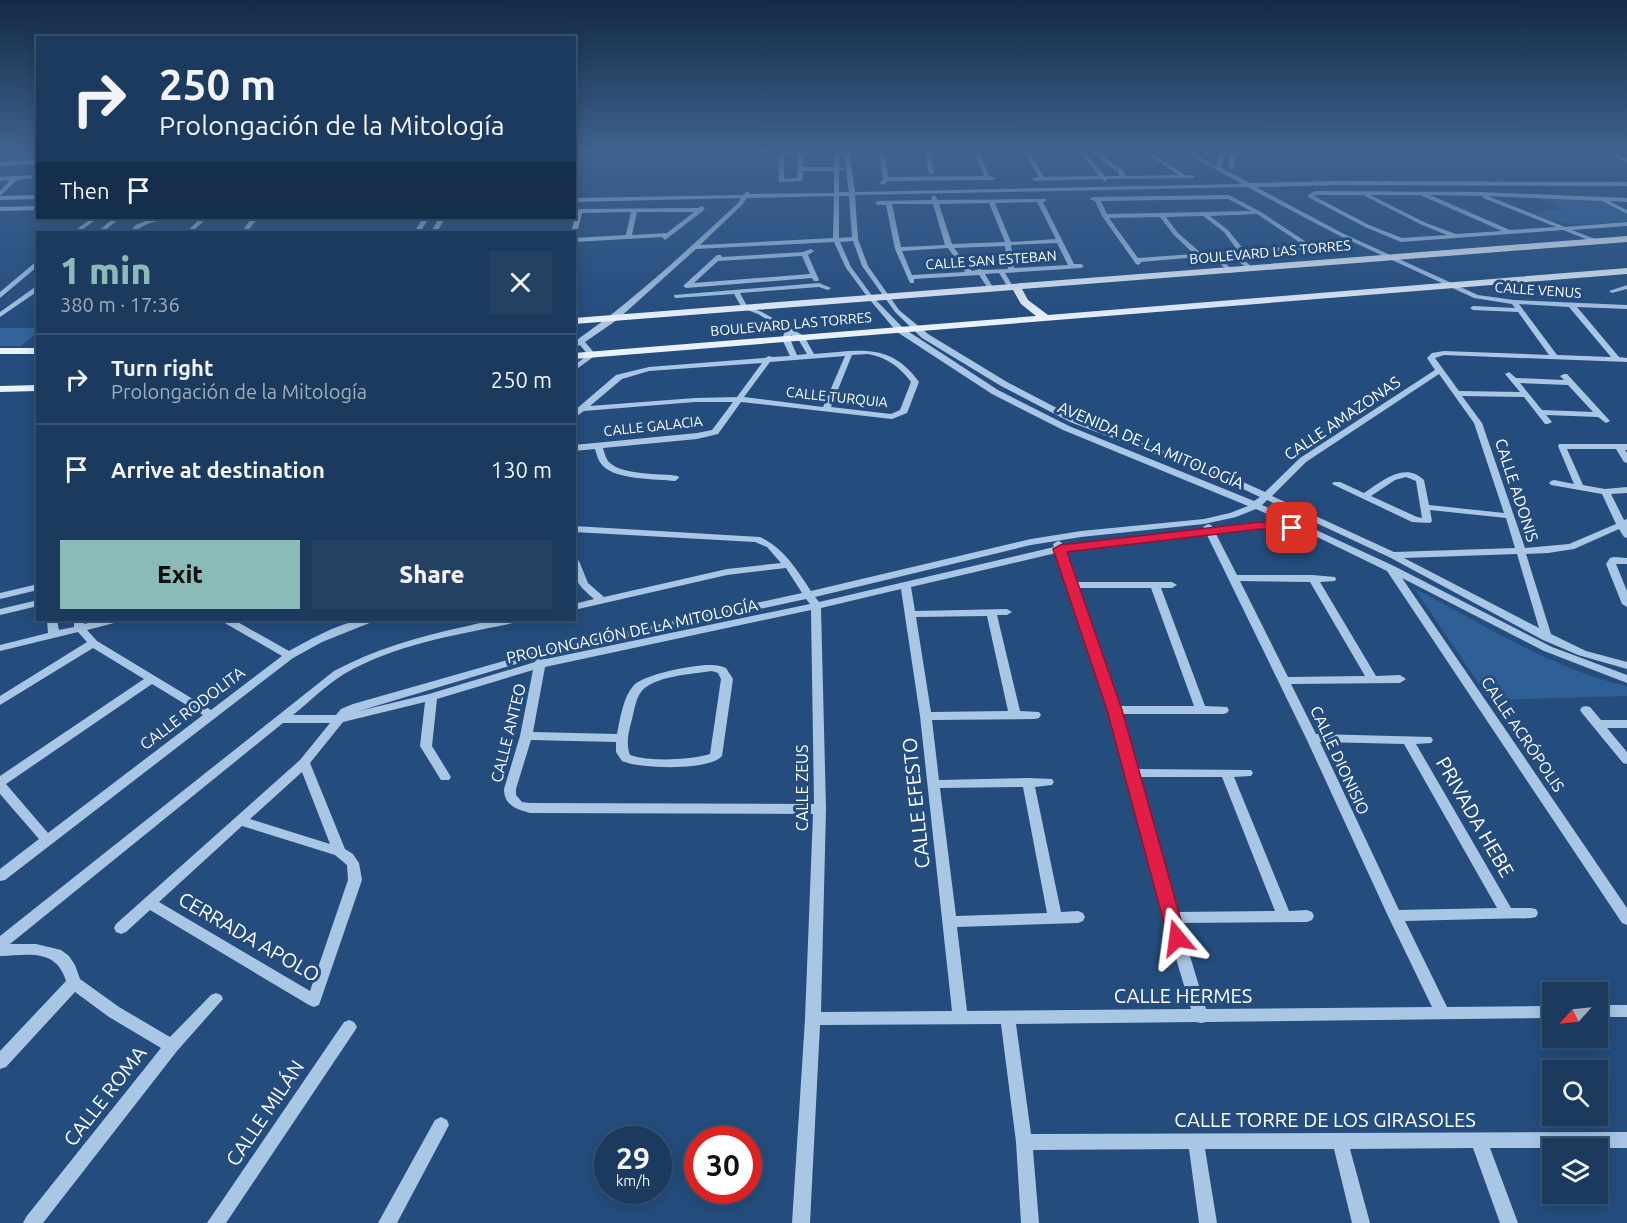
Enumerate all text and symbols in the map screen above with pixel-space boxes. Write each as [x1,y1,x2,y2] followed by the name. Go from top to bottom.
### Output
[60,60,138,138] icon: right
[159,61,276,108] text: 250 m
[159,110,505,140] text: Prolongación de la Mitología
[122,174,155,207] icon: arrive
[60,178,110,203] text: Then
[1189,237,1351,267] street label: BOULEVARD LAS TORRES
[925,247,1057,273] street label: CALLE SAN ESTEBAN
[60,250,152,291] text: 1 min
[489,251,552,314] button: close
[1494,279,1582,301] street label: CALLE VENUS
[60,293,180,316] text: 380 m · 17:36
[710,309,872,339] street label: BOULEVARD LAS TORRES
[111,355,213,380] text: Turn right
[60,363,93,396] icon: right
[491,367,552,392] text: 250 m
[1281,372,1403,464] street label: CALLE AMAZONAS
[111,380,367,403] text: Prolongación de la Mitología
[785,384,889,410] street label: CALLE TURQUIA
[1055,396,1248,493] street label: AVENIDA DE LA MITOLOGÍA
[603,413,703,439] street label: CALLE GALACIA
[1492,436,1542,544] street label: CALLE ADONIS
[60,453,93,486] icon: arrive
[111,457,325,482] text: Arrive at destination
[491,457,552,482] text: 130 m
[1266,502,1317,553] pin
[1275,511,1308,544] icon: arrive
[60,540,300,609] button: Exit
[312,540,552,609] button: Share
[504,593,760,666] street label: PROLONGACIÓN DE LA MITOLOGÍA
[136,662,248,753] street label: CALLE RODOLITA
[1478,673,1569,795] street label: CALLE ACRÓPOLIS
[487,682,529,784] street label: CALLE ANTEO
[1307,703,1373,817] street label: CALLE DIONISIO
[897,736,934,870] street label: CALLE EFESTO
[793,745,811,831] street label: CALLE ZEUS
[1432,753,1519,881] street label: PRIVADA HEBE
[175,887,324,986] street label: CERRADA APOLO
[1145,906,1209,970] position arrow
[1542,982,1608,1048] north arrow
[1542,982,1608,1204] map controls
[1114,984,1252,1007] street label: CALLE HERMES
[59,1041,151,1150] street label: CALLE ROMA
[221,1056,308,1170] street label: CALLE MILÁN
[1542,1060,1608,1126] button: search
[1174,1108,1476,1131] street label: CALLE TORRE DE LOS GIRASOLES
[684,1126,762,1204] speed limit sign: 30
[1542,1138,1608,1204] button: layers
[616,1141,650,1175] text: 29
[616,1172,650,1189] text: km/h

